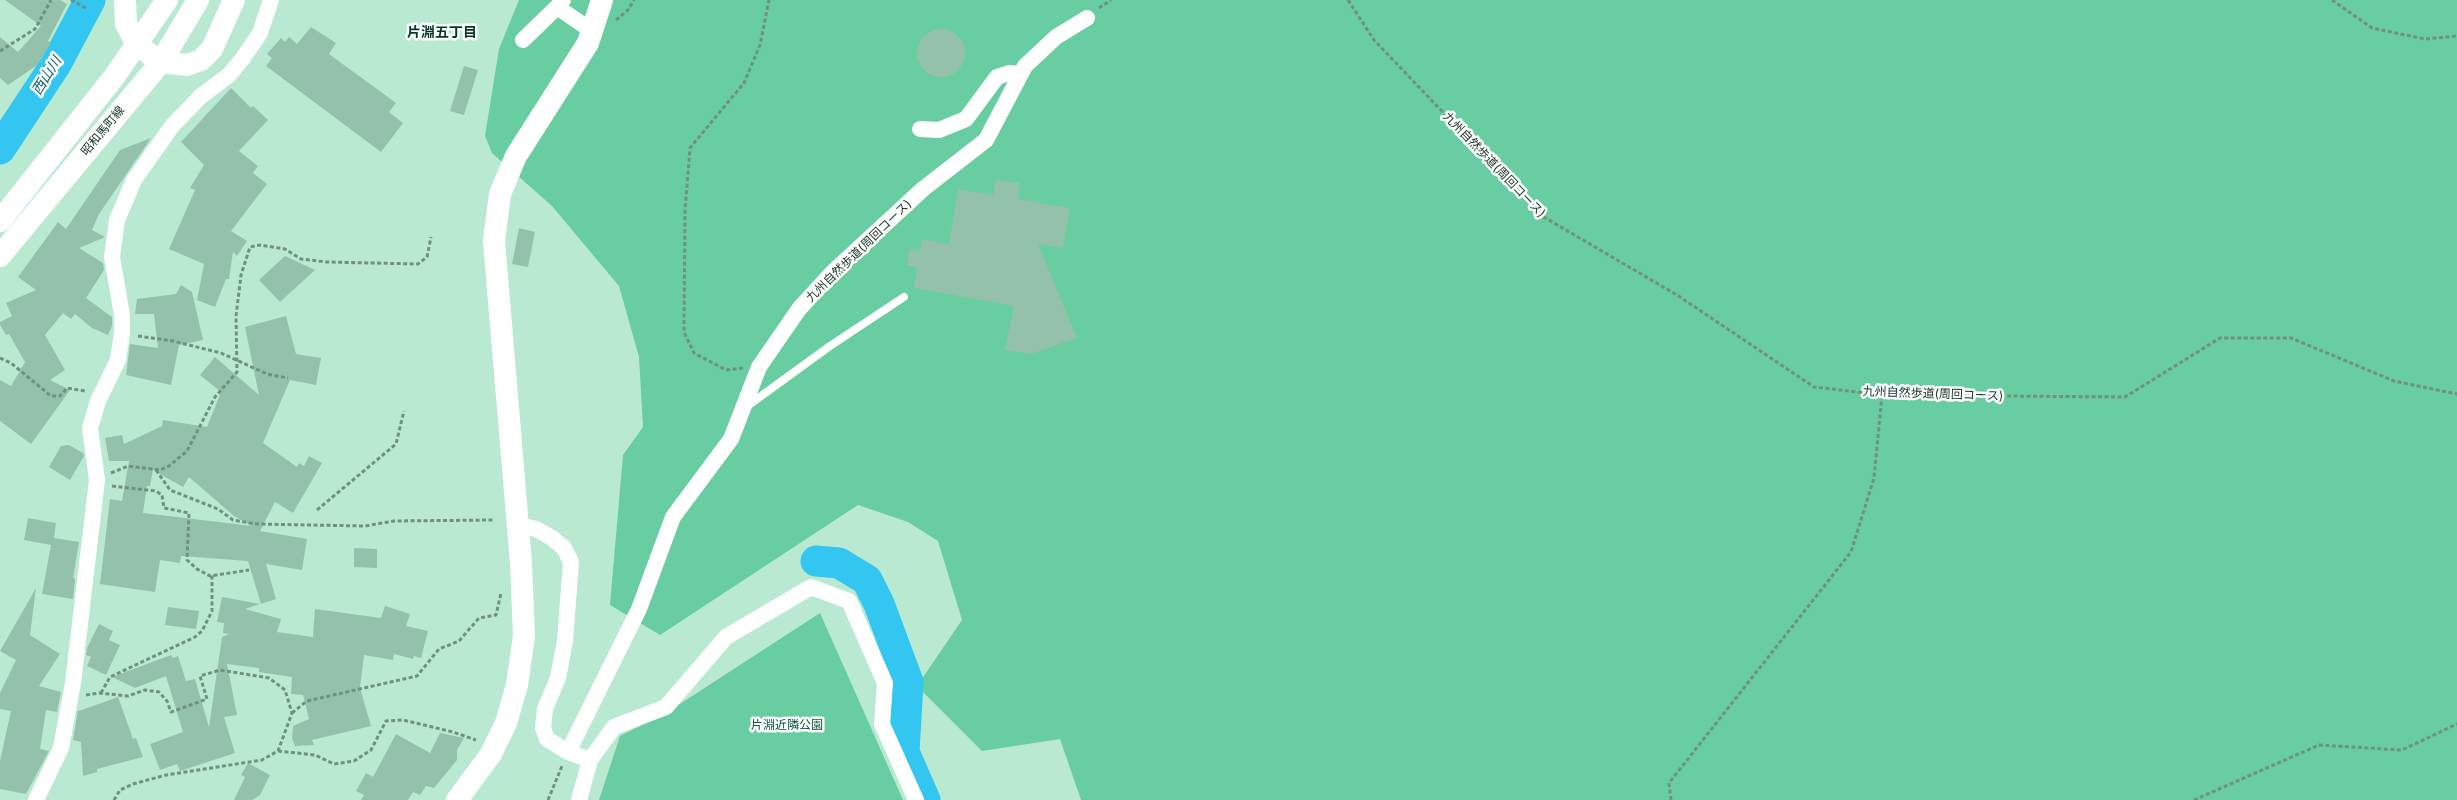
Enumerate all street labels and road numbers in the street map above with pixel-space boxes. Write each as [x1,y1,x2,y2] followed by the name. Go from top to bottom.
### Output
[78,103,128,159] street label: 昭和馬町線
[1440,109,1548,221] street label: 九州自然歩道(周回コース)
[803,197,915,305] street label: 九州自然歩道(周回コース)
[1862,384,2004,404] street label: 九州自然歩道(周回コース)

